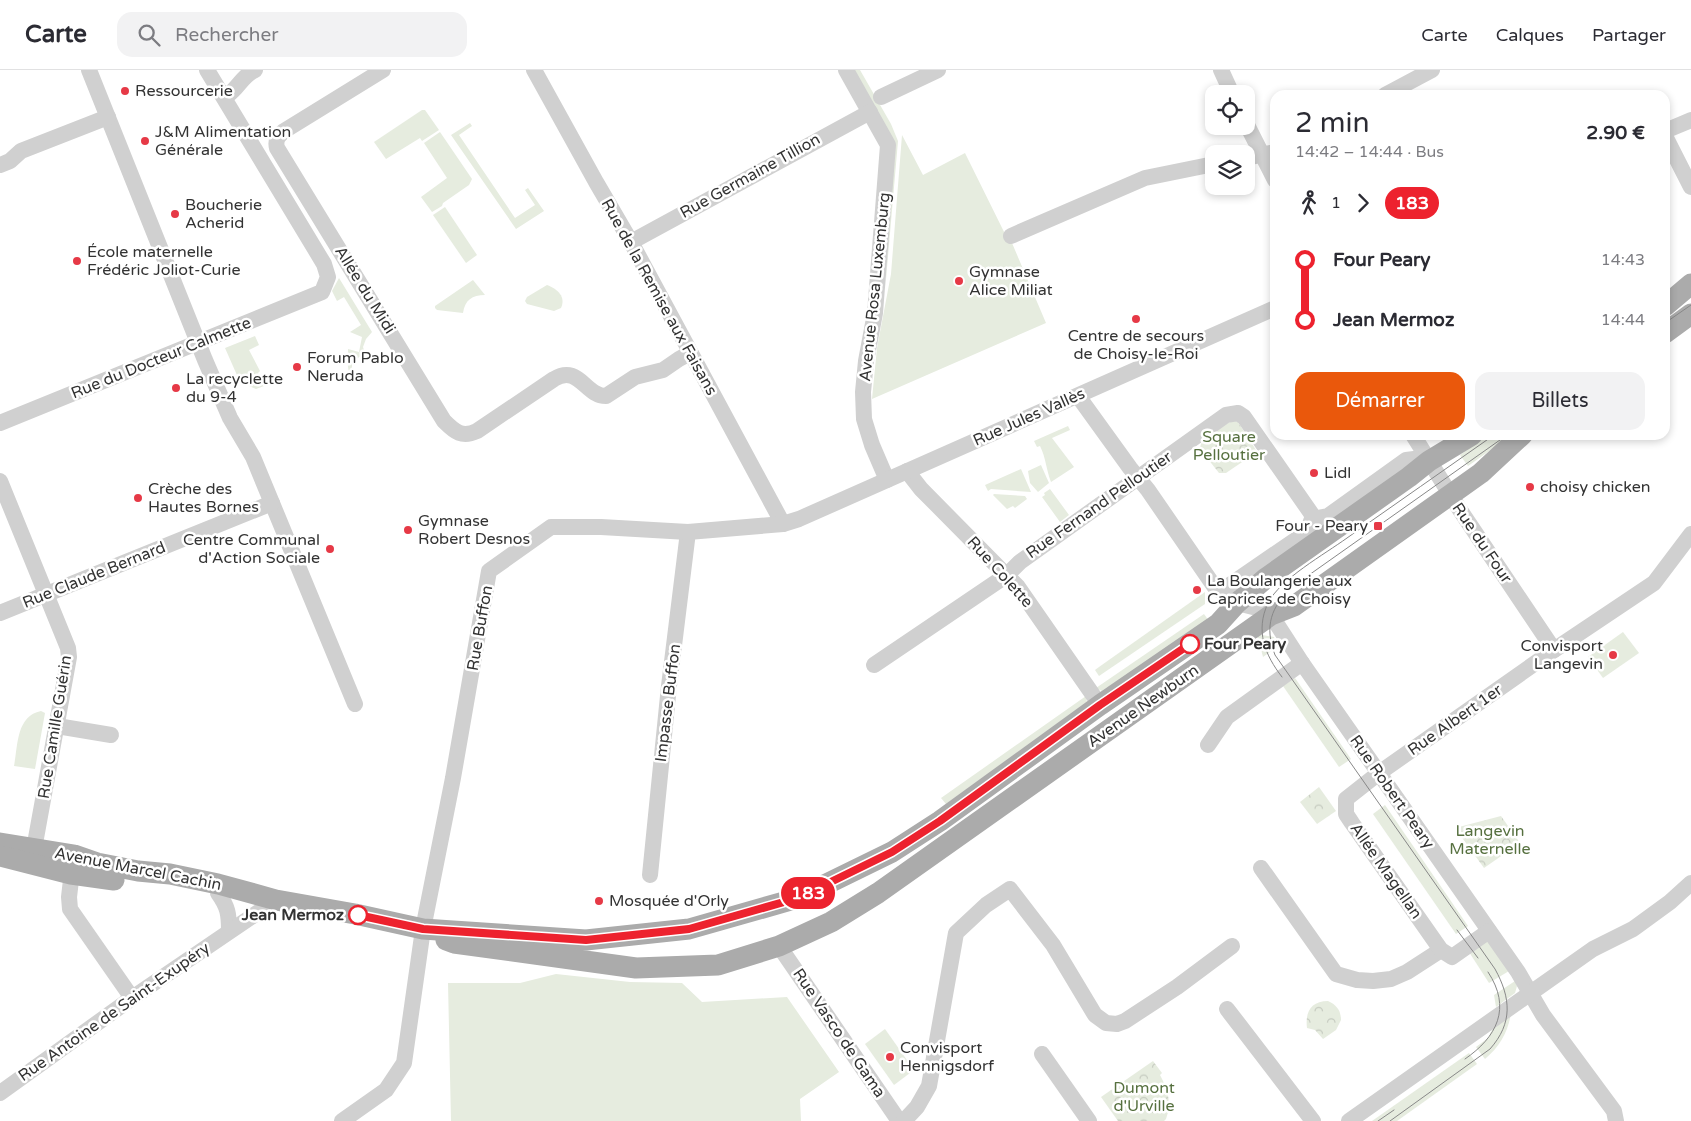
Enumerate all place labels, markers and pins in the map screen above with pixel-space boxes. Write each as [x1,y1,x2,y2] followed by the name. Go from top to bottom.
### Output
[135,81,233,101] place label: Ressourcerie
[119,85,131,97] marker: Ressourcerie
[155,122,291,160] place label: J&M Alimentation Générale
[139,135,151,147] marker: J&M Alimentation Générale
[185,195,262,233] place label: Boucherie Acherid
[169,208,181,220] marker: Boucherie Acherid
[87,242,241,280] place label: École maternelle Frédéric Joliot-Curie
[71,255,83,267] marker: École maternelle Frédéric Joliot-Curie
[969,262,1053,300] place label: Gymnase Alice Miliat
[953,275,965,287] marker: Gymnase Alice Miliat
[1130,313,1142,325] marker: Centre de secours de Choisy-le-Roi
[1068,326,1204,364] place label: Centre de secours de Choisy-le-Roi
[307,348,404,386] place label: Forum Pablo Neruda
[291,361,303,373] marker: Forum Pablo Neruda
[186,369,283,407] place label: La recyclette du 9-4
[170,382,182,394] marker: La recyclette du 9-4
[1324,463,1351,483] place label: Lidl
[1308,467,1320,479] marker: Lidl
[1540,477,1651,497] place label: choisy chicken
[148,479,259,517] place label: Crèche des Hautes Bornes
[1524,481,1536,493] marker: choisy chicken
[132,492,144,504] marker: Crèche des Hautes Bornes
[418,511,530,549] place label: Gymnase Robert Desnos
[1275,516,1368,536] place label: Four - Peary
[1372,520,1384,532] marker: Four - Peary
[402,524,414,536] marker: Gymnase Robert Desnos
[183,530,320,568] place label: Centre Communal d'Action Sociale
[324,543,336,555] marker: Centre Communal d'Action Sociale
[1207,571,1352,609] place label: La Boulangerie aux Caprices de Choisy
[1191,584,1203,596] marker: La Boulangerie aux Caprices de Choisy
[1180,634,1200,654] marker: Four Peary
[1204,634,1287,654] place label: Four Peary
[1521,636,1603,674] place label: Convisport Langevin
[1607,649,1619,661] marker: Convisport Langevin
[609,891,729,911] place label: Mosquée d'Orly
[593,895,605,907] marker: Mosquée d'Orly
[241,905,344,925] place label: Jean Mermoz
[348,905,368,925] marker: Jean Mermoz
[900,1038,995,1076] place label: Convisport Hennigsdorf
[884,1051,896,1063] marker: Convisport Hennigsdorf

